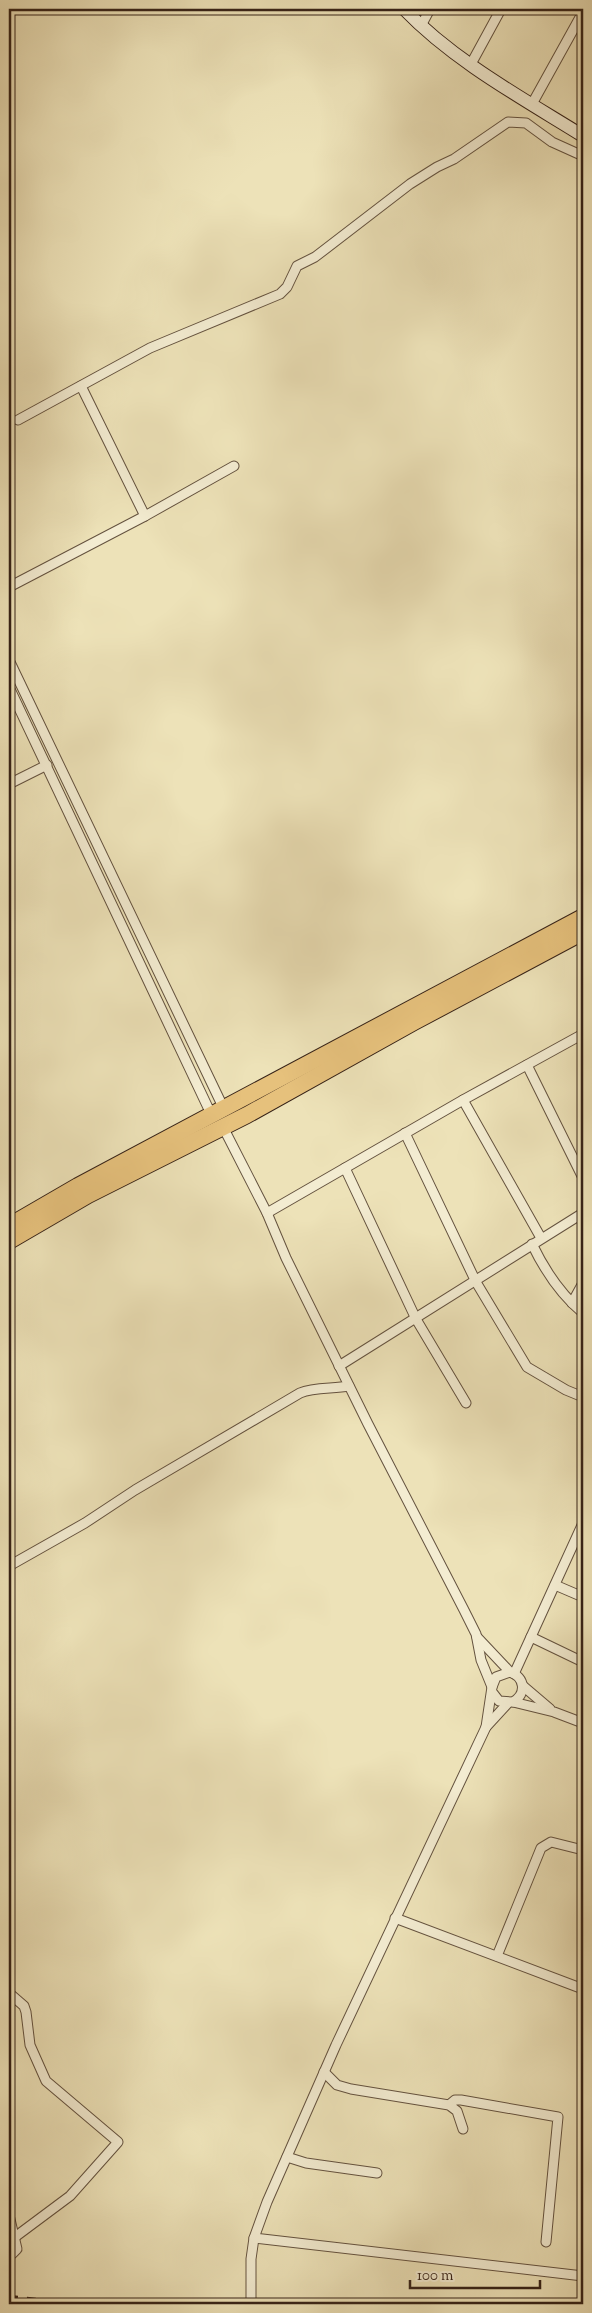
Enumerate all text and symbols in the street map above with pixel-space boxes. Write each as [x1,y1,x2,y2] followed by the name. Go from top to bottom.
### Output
[410,2258,540,2290] scale bar
[417,2266,454,2287] text: 100 m

